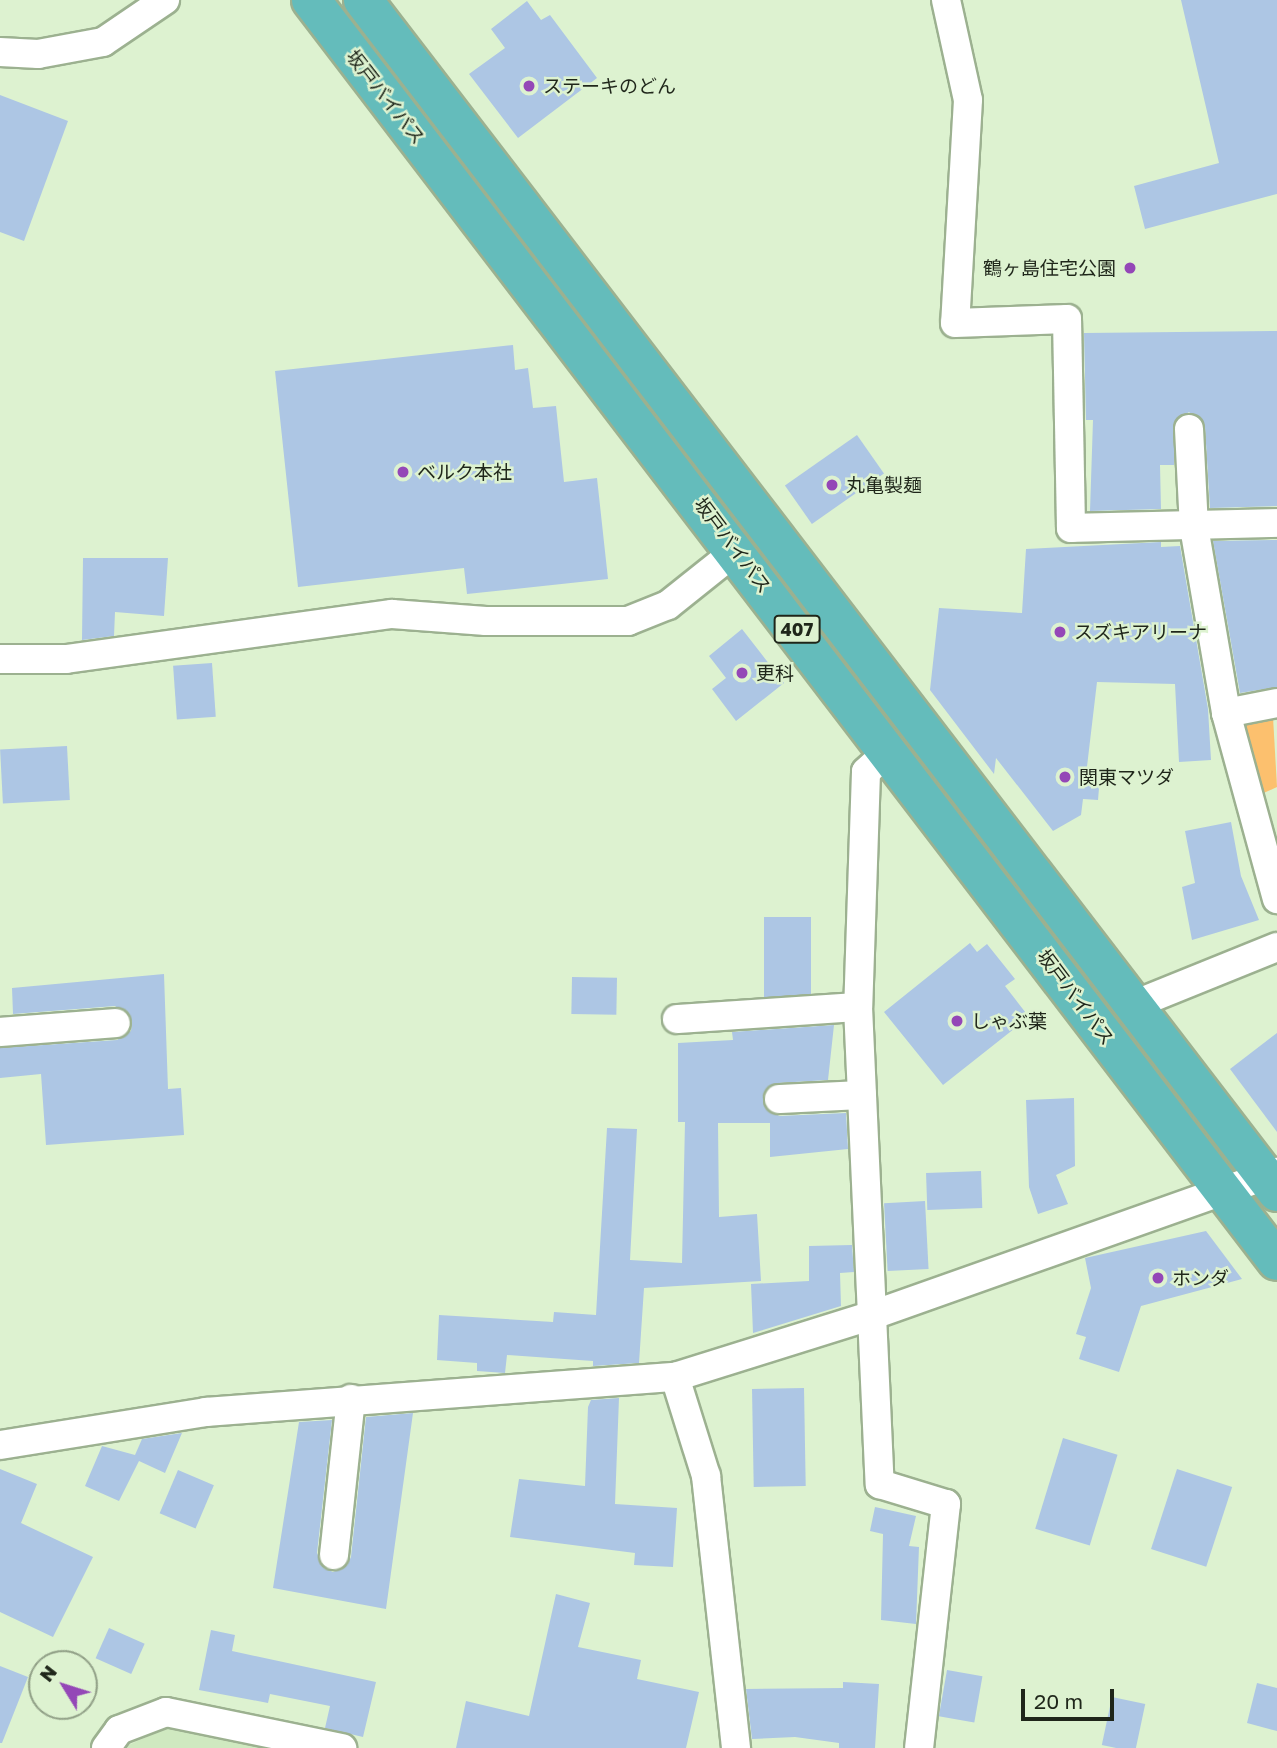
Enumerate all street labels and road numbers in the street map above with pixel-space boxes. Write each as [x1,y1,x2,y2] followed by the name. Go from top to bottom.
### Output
[342,45,430,149] street label: 坂戸バイパス
[690,493,776,597] street label: 坂戸バイパス
[772,614,822,644] road number: 407
[1033,945,1119,1049] street label: 坂戸バイパス

